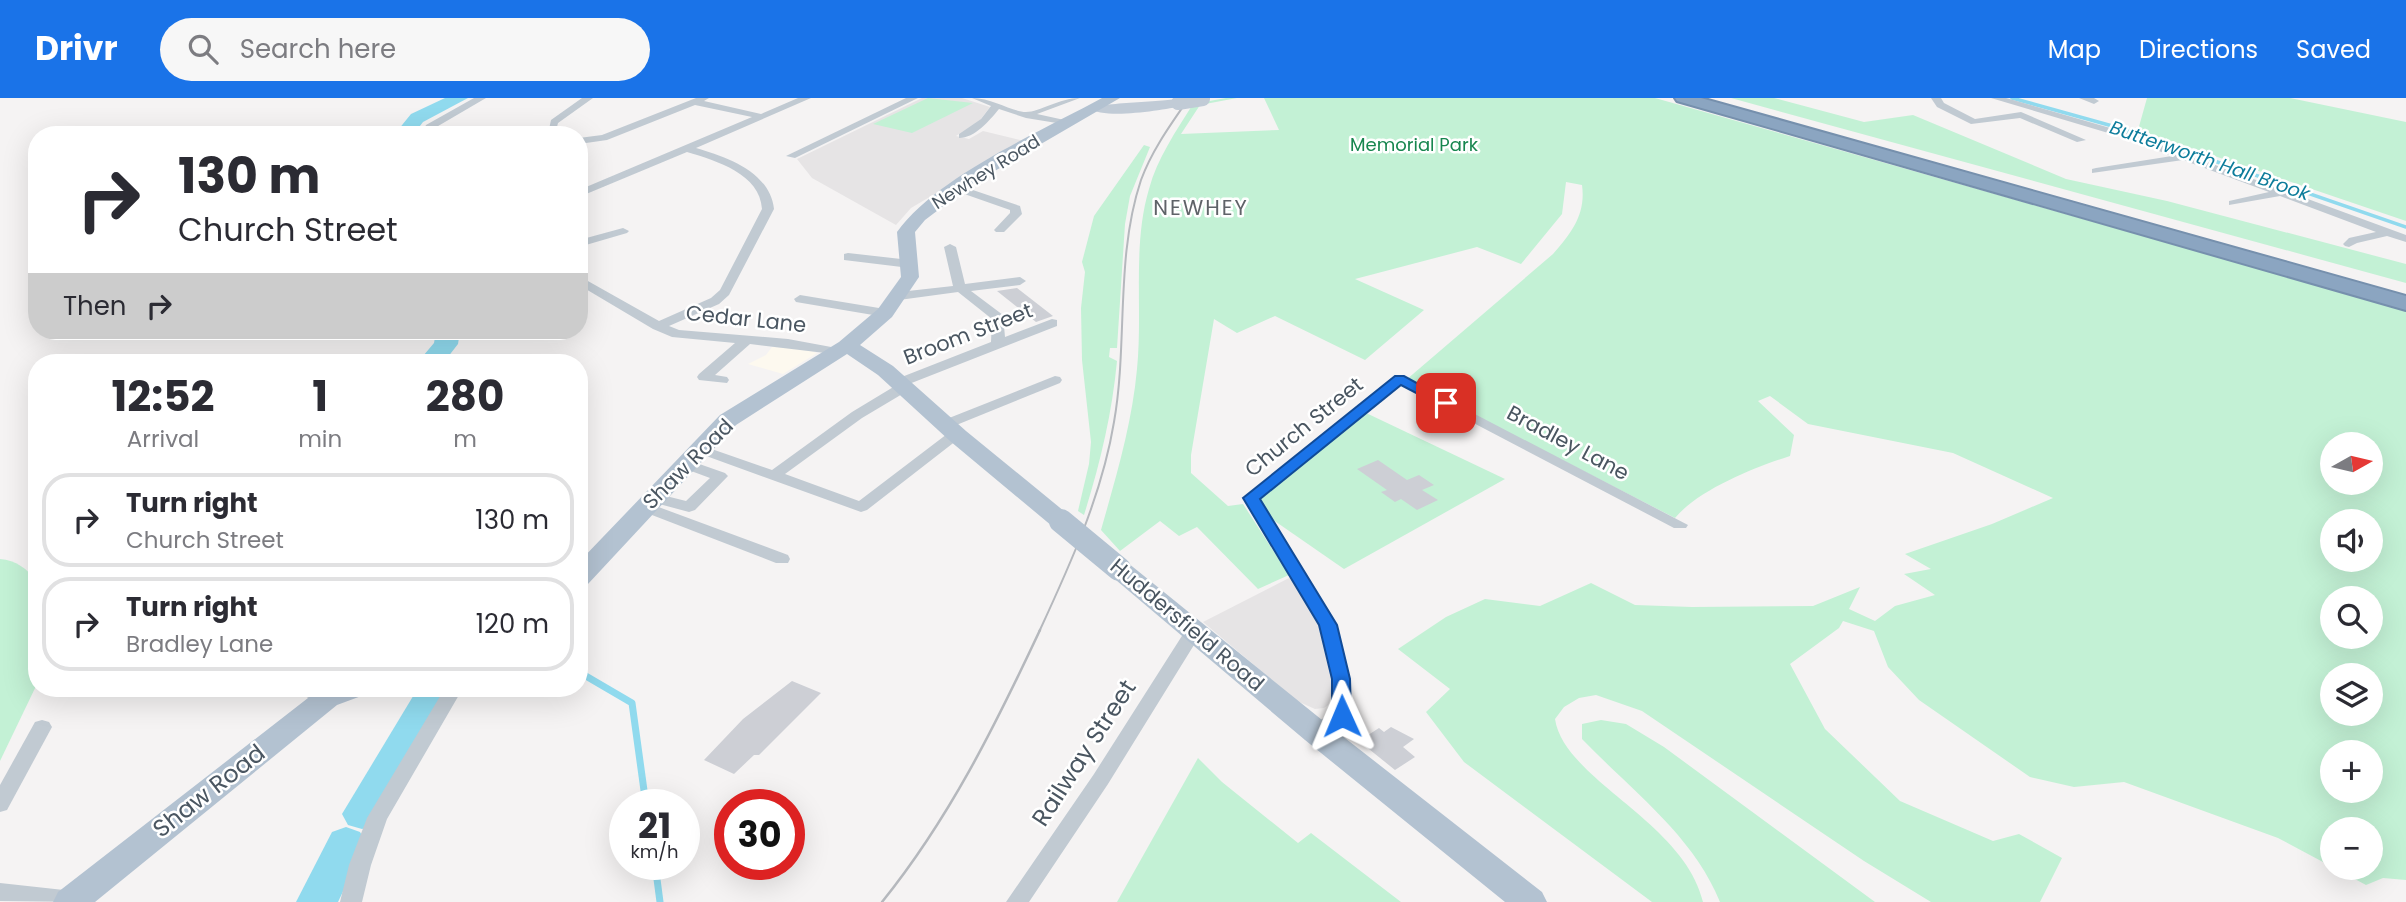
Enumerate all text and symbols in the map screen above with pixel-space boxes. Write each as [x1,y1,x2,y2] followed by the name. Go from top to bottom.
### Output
[160,18,650,81] search box
[35,25,118,72] text: Drivr
[184,30,222,68] icon: search
[240,31,396,67] text: Search here
[2048,33,2101,66] text: Map
[2139,33,2258,66] text: Directions
[2296,33,2371,66] text: Saved
[2106,114,2315,208] water label: Butterworth Hall Brook
[927,128,1045,215] street label: Newhey Road
[1350,132,1479,157] park label: Memorial Park
[178,142,320,210] text: 130 m
[63,154,154,245] icon: right
[1153,193,1249,222] district label: NEWHEY
[178,207,398,252] text: Church Street
[140,287,178,325] icon: right
[63,288,126,324] text: Then
[899,296,1037,371] street label: Broom Street
[684,298,808,339] street label: Cedar Lane
[112,367,215,426] text: 12:52
[312,367,328,426] text: 1
[426,367,504,426] text: 280
[1239,370,1369,483] street label: Church Street
[1416,373,1476,433] pin
[1427,384,1465,422] icon: arrive
[1502,398,1634,487] street label: Bradley Lane
[636,412,739,515] street label: Shaw Road
[127,423,199,455] text: Arrival
[298,423,342,455] text: min
[453,423,477,455] text: m
[2320,432,2384,495] north arrow
[2320,432,2383,880] map controls
[126,485,258,521] text: Turn right
[67,501,105,539] icon: right
[475,502,549,538] text: 130 m
[2320,509,2383,572] button: sound
[126,524,284,556] text: Church Street
[1104,552,1271,698] street label: Huddersfield Road
[2320,586,2383,649] button: search
[126,589,258,625] text: Turn right
[67,605,105,643] icon: right
[476,606,549,642] text: 120 m
[126,628,273,660] text: Bradley Lane
[2320,663,2383,726] button: layers
[1024,673,1143,832] street label: Railway Street
[1305,679,1379,753] position arrow
[146,736,272,845] street label: Shaw Road
[2320,740,2383,803] button: +
[714,789,805,880] speed limit sign: 30
[638,801,671,850] text: 21
[2320,817,2383,880] button: −
[631,839,678,864] text: km/h

